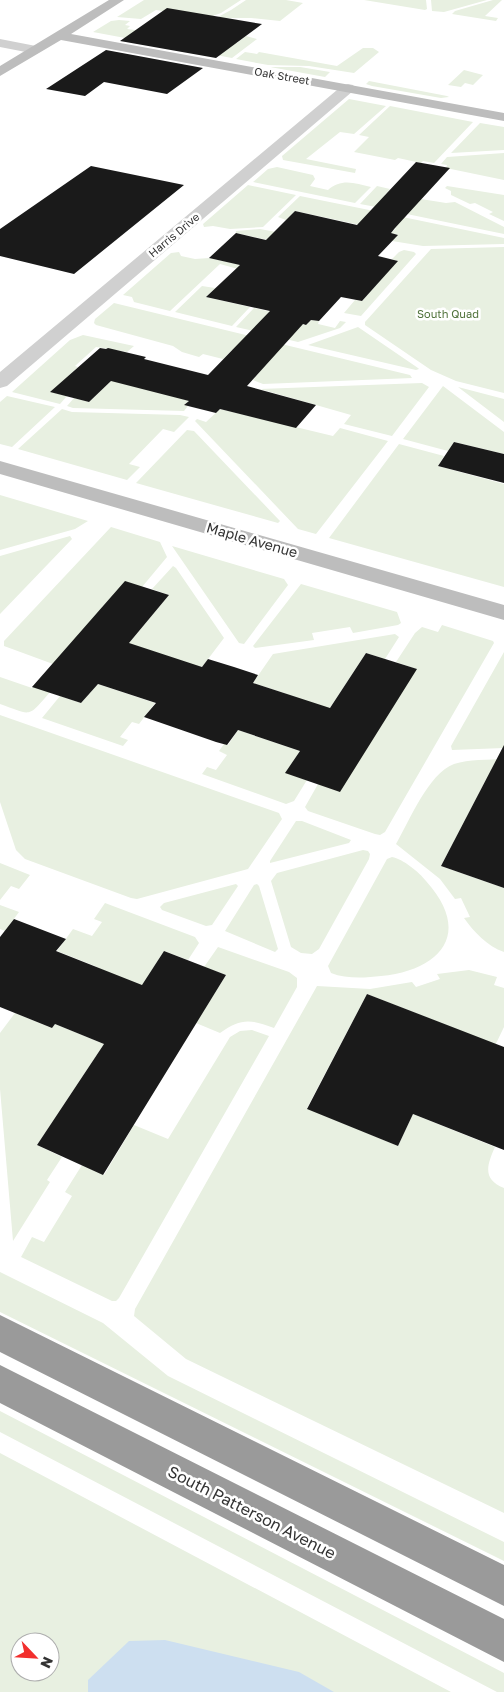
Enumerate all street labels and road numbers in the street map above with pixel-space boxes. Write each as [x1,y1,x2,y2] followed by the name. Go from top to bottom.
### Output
[253,64,311,87] street label: Oak Street
[146,210,202,260] street label: Harris Drive
[205,518,300,561] street label: Maple Avenue
[165,1461,339,1563] street label: South Patterson Avenue

